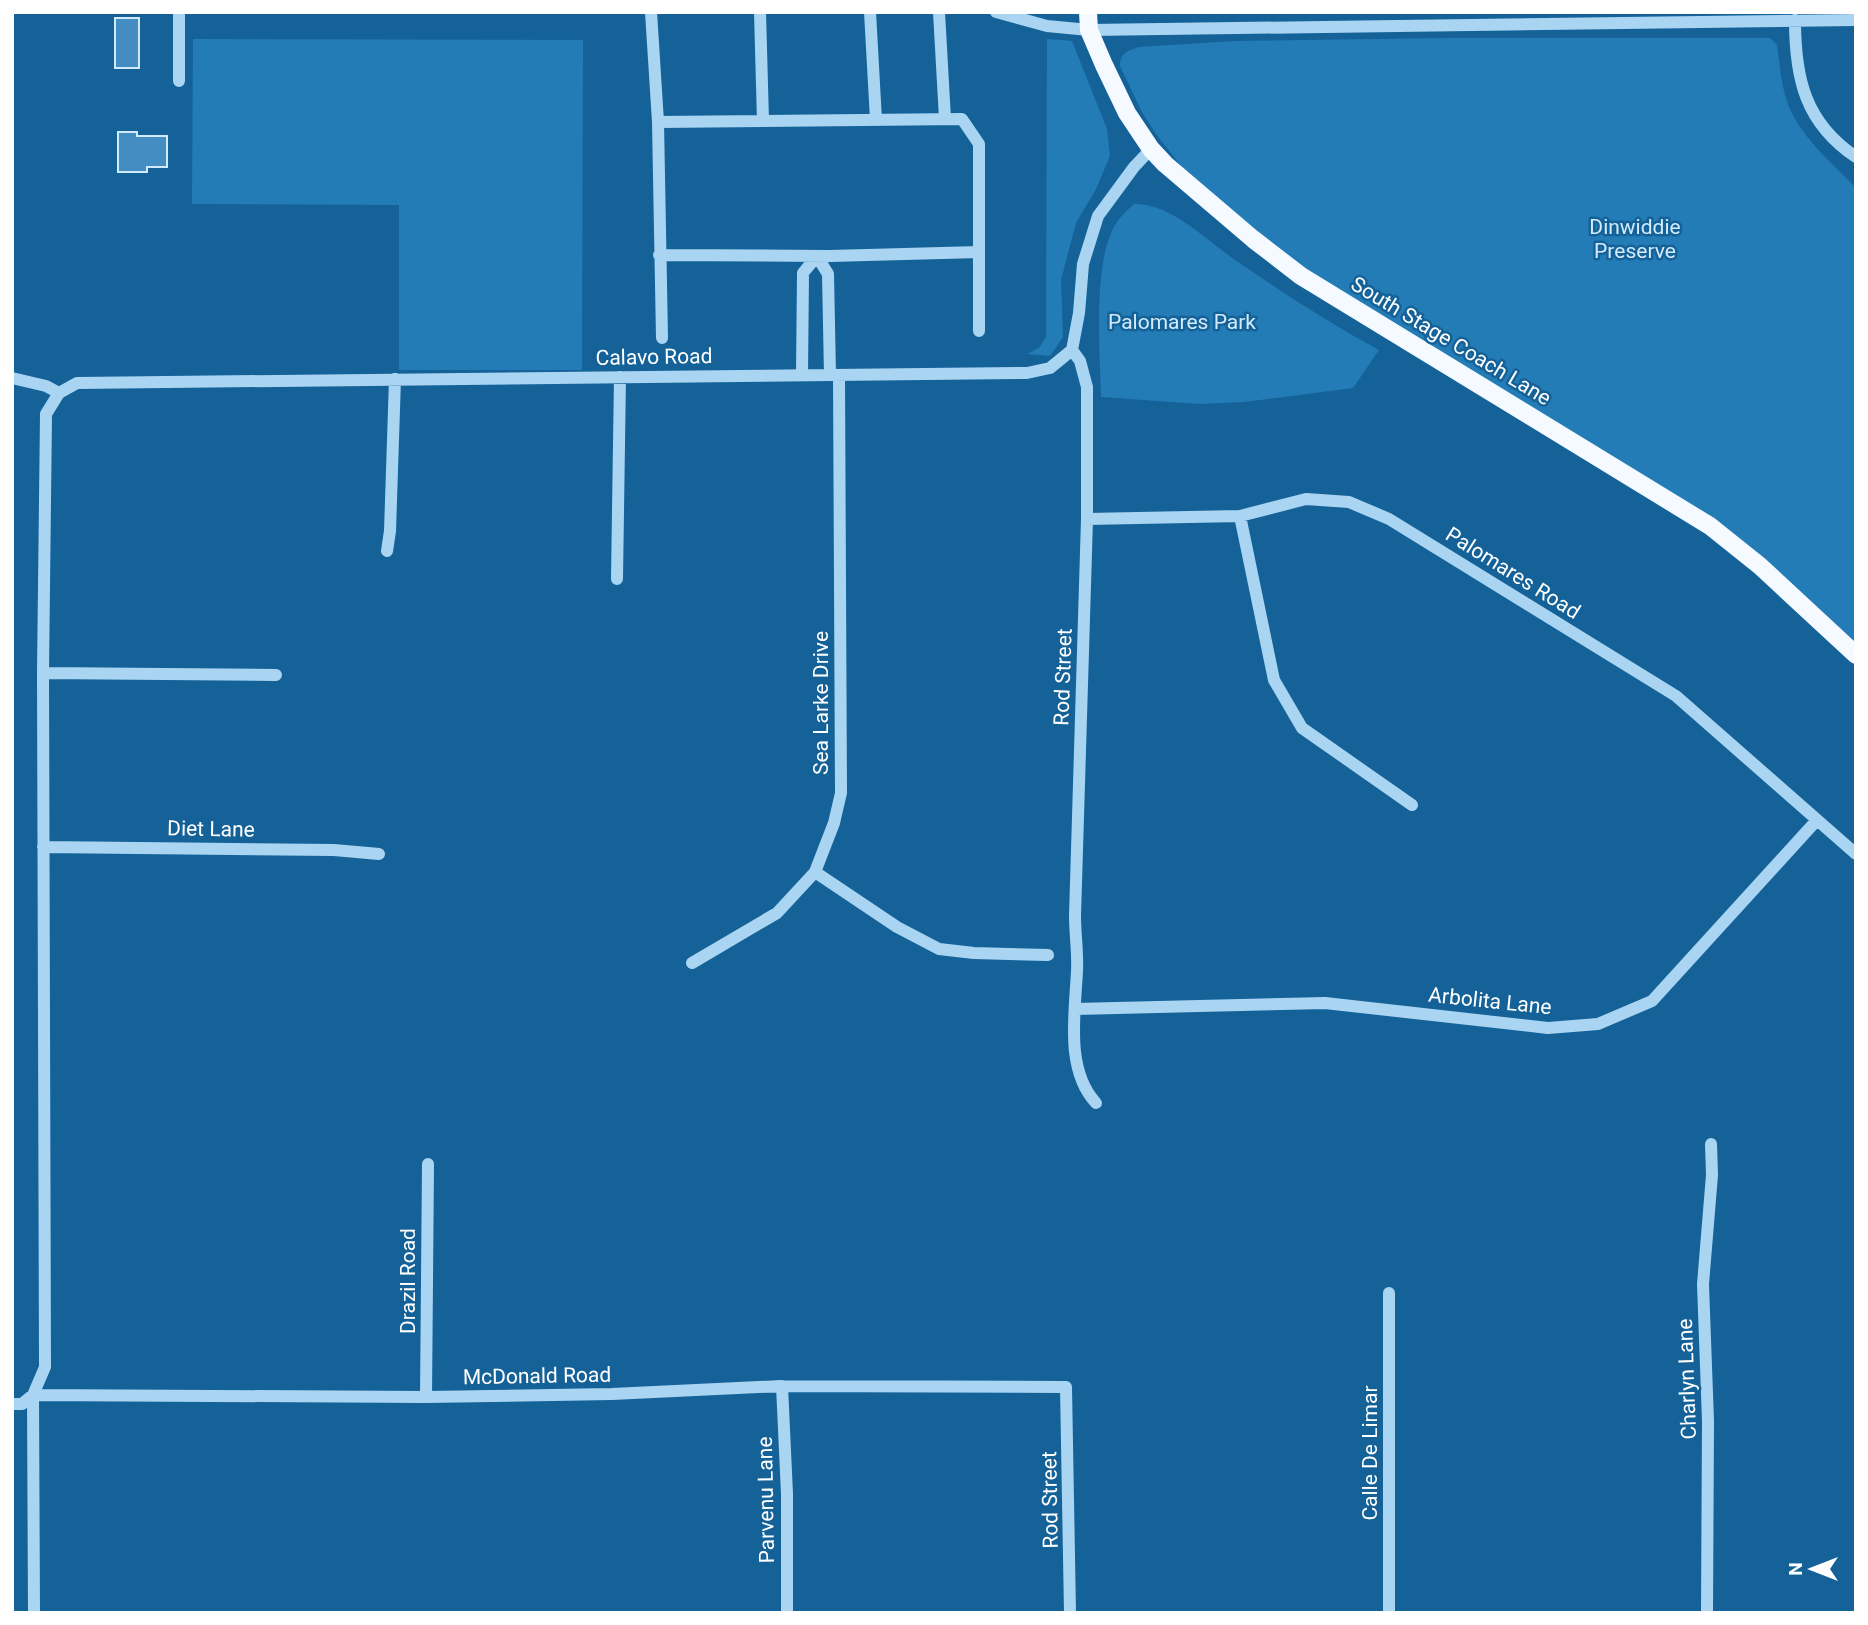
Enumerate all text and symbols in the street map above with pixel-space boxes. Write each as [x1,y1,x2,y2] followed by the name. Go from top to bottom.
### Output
[1589,215,1681,263] park label: Dinwiddie Preserve
[1347,272,1555,410] street label: South Stage Coach Lane
[1108,310,1256,334] park label: Palomares Park
[595,344,713,370] street label: Calavo Road
[1441,522,1585,624] street label: Palomares Road
[1049,628,1077,726] street label: Rod Street
[809,631,833,775] street label: Sea Larke Drive
[167,816,255,842] street label: Diet Lane
[1427,983,1553,1019] street label: Arbolita Lane
[396,1228,420,1334] street label: Drazil Road
[1673,1318,1701,1440] street label: Charlyn Lane
[463,1363,611,1389] street label: McDonald Road
[1358,1385,1382,1521] street label: Calle De Limar
[753,1436,779,1564] street label: Parvenu Lane
[1037,1451,1063,1549] street label: Rod Street
[1777,1534,1847,1604] north arrow
[1784,1562,1807,1576] text: N

